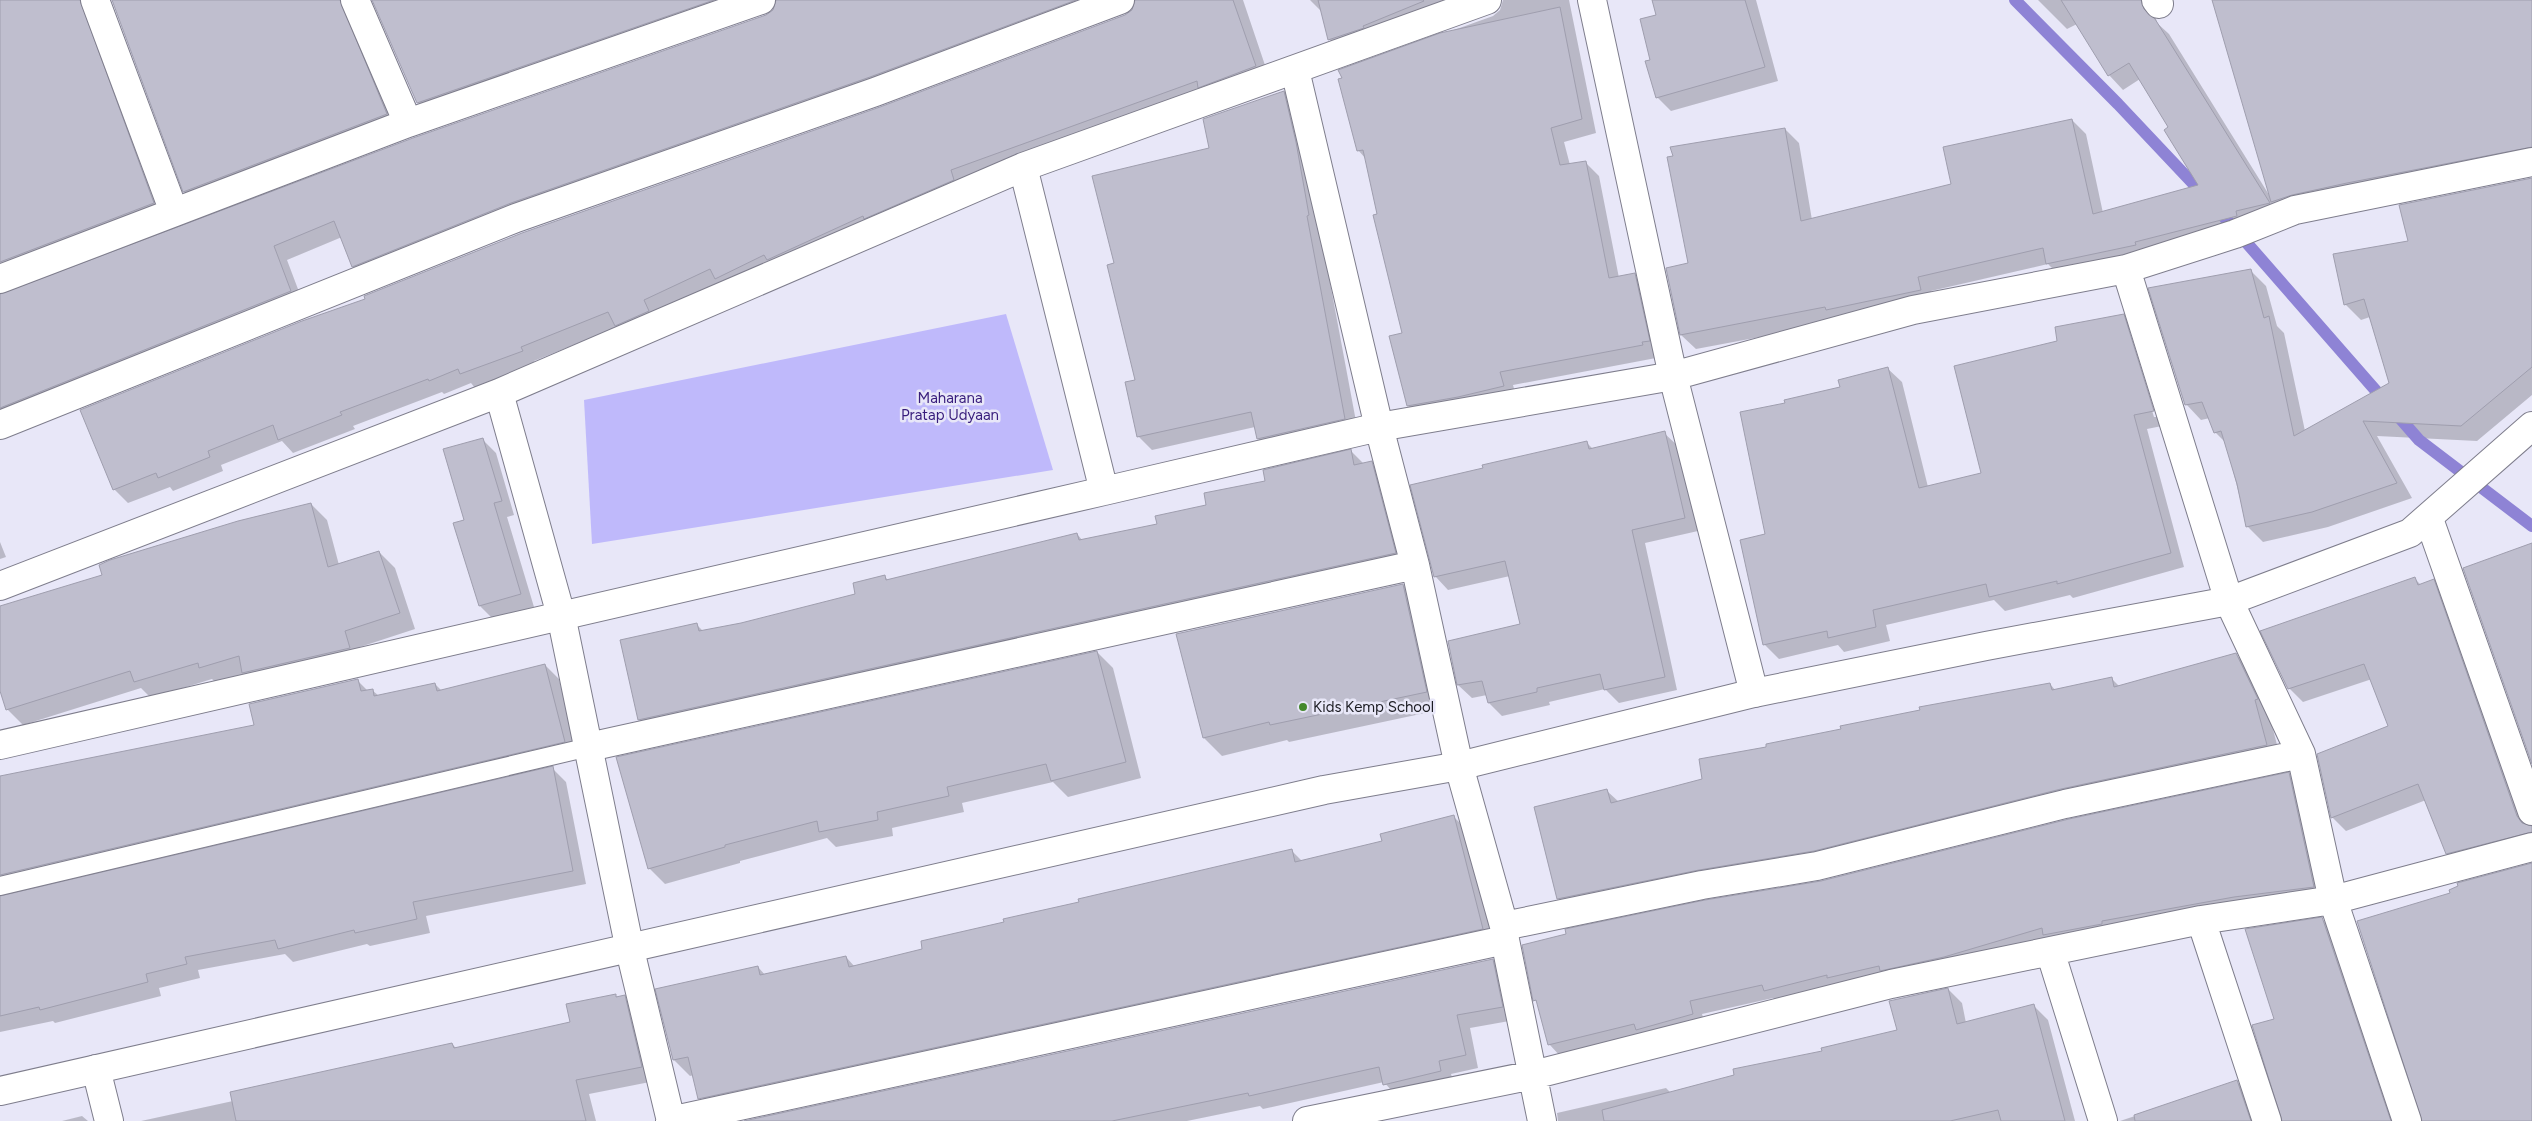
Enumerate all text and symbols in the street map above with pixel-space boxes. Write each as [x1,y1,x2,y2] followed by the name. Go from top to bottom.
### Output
[901,389,999,424] park label: Maharana Pratap Udyaan
[1313,698,1434,716] place label: Kids Kemp School
[1297,701,1309,713] marker: Kids Kemp School

